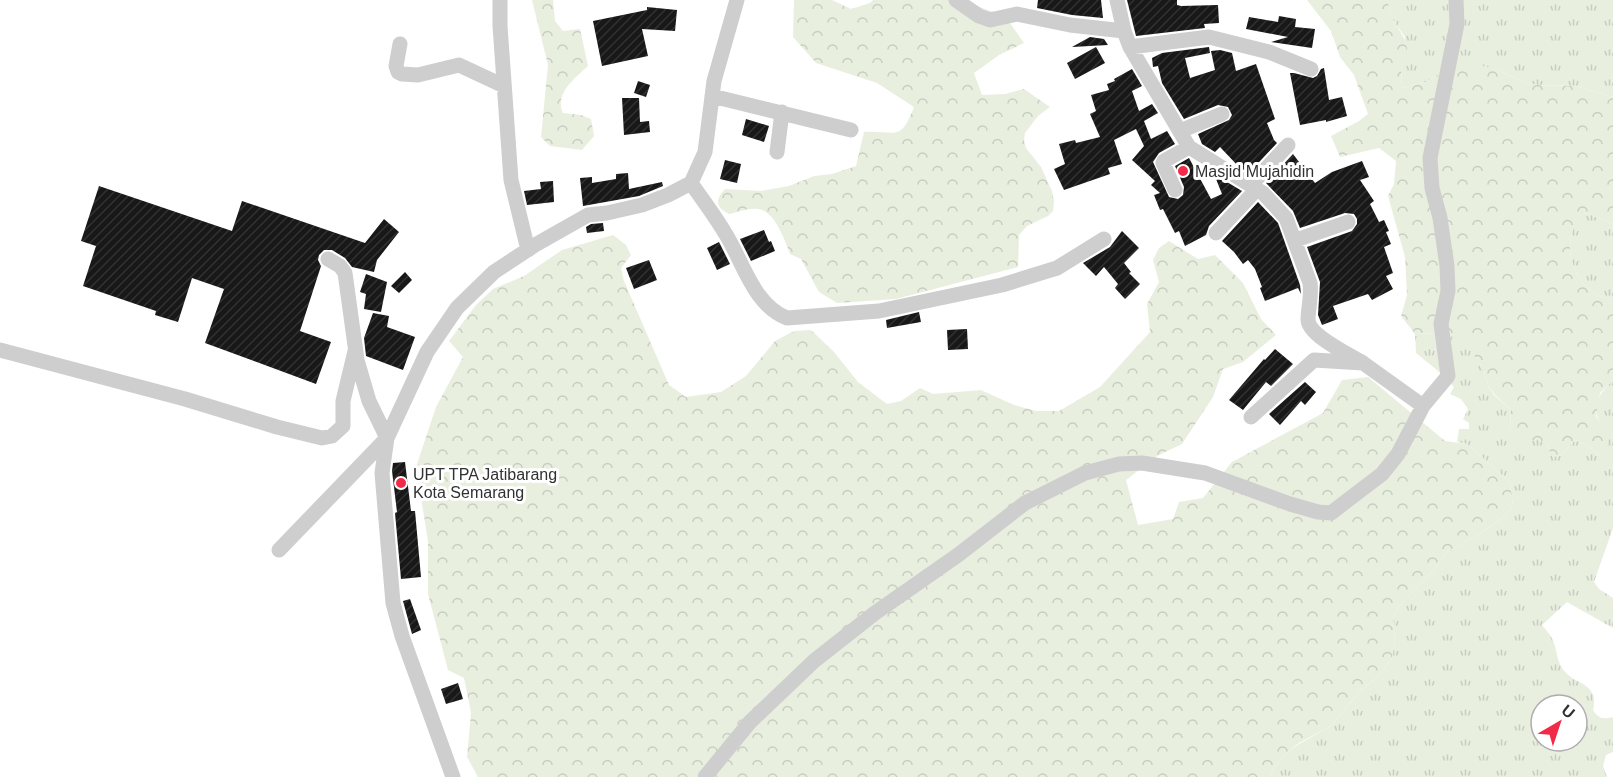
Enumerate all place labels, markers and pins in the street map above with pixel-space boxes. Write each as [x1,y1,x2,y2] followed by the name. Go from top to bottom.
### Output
[1195,163,1314,180] place label: Masjid Mujahidin
[1176,164,1190,178] marker: Masjid Mujahidin
[413,466,557,501] place label: UPT TPA Jatibarang Kota Semarang
[394,476,408,490] marker: UPT TPA Jatibarang Kota Semarang

